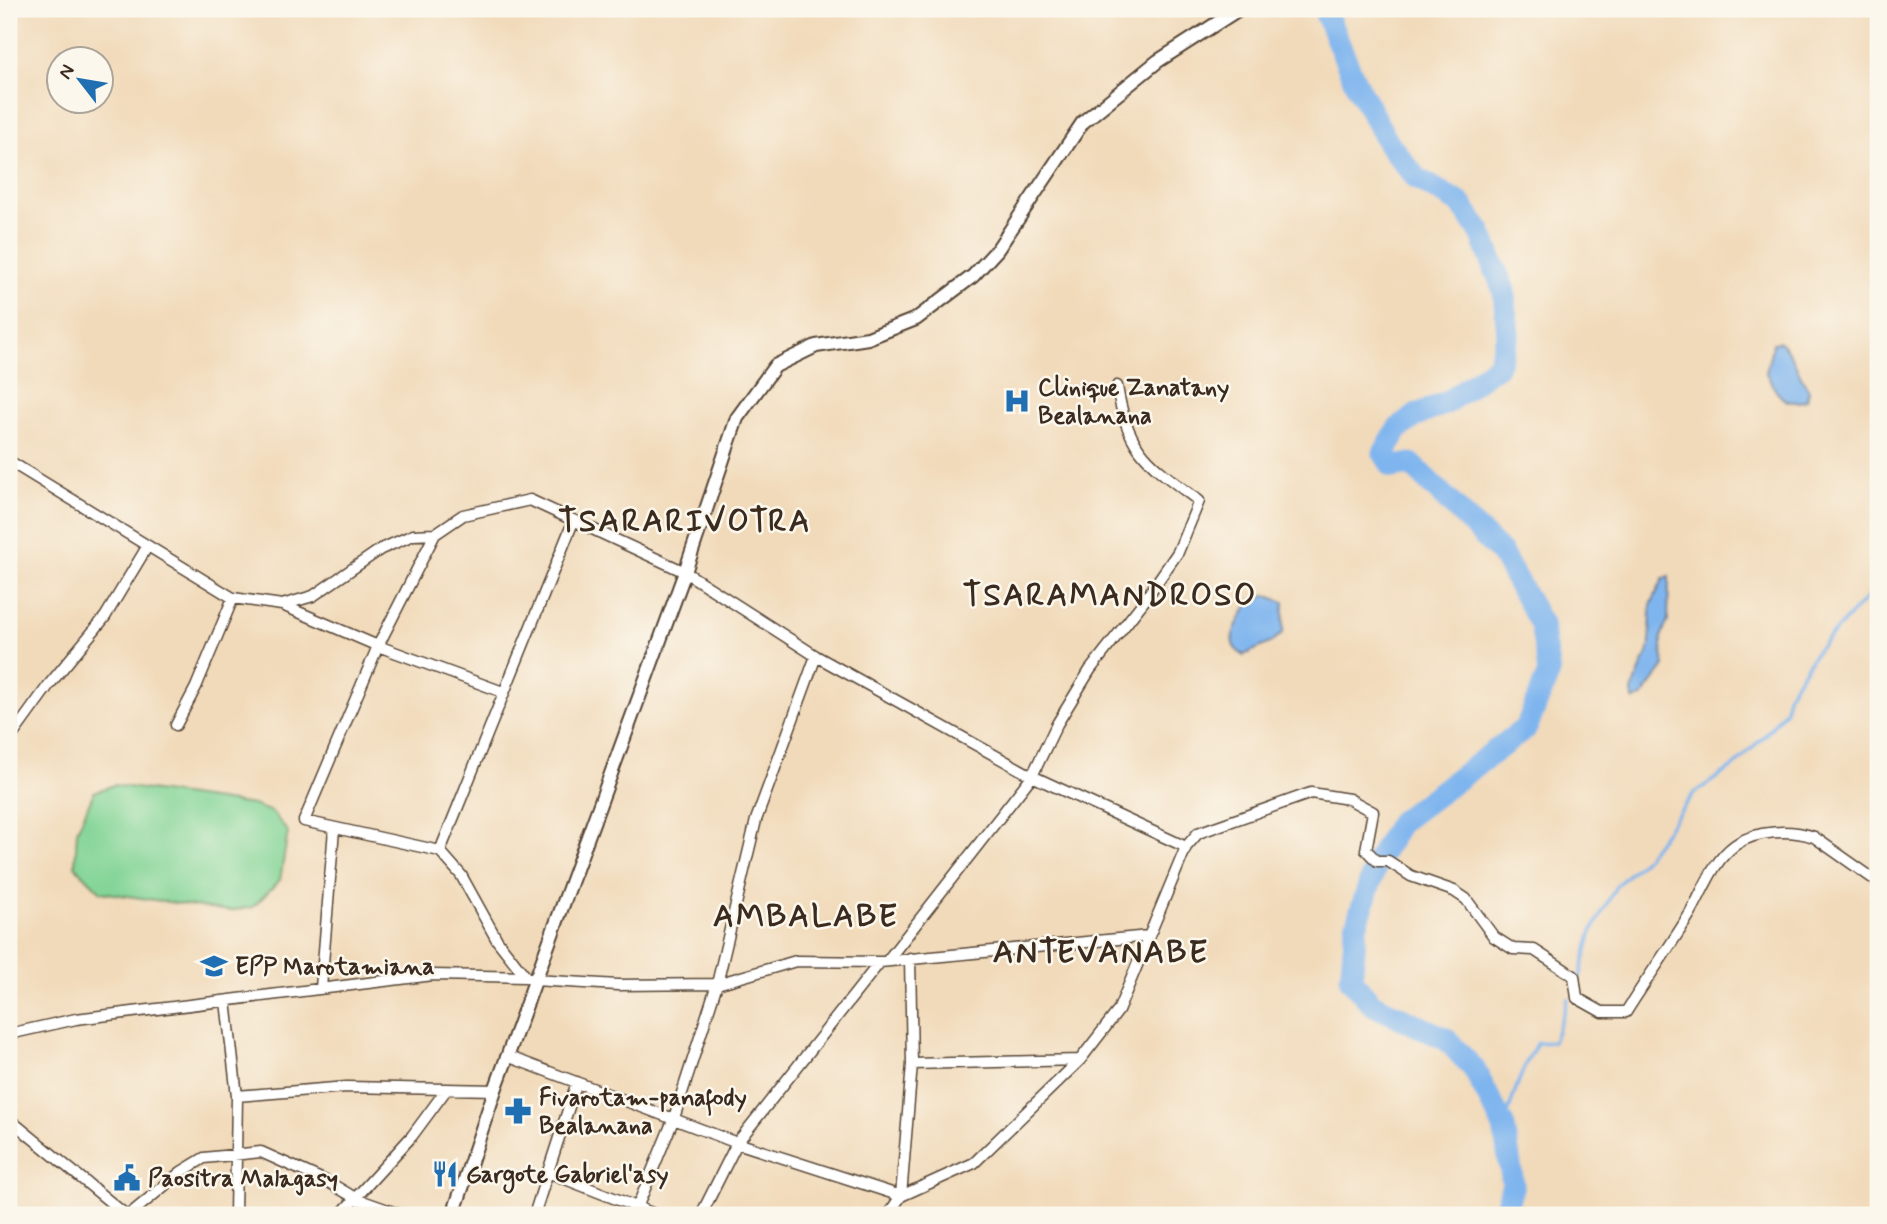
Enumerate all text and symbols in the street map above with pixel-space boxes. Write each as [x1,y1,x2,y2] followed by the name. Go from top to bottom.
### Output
[46,46,116,116] north arrow
[53,60,81,84] text: N
[1038,373,1229,432] place label: Clinique Zanatany Bealanana
[1002,386,1032,416] hospital icon: Clinique Zanatany Bealanana
[558,501,812,543] district label: TSARARIVOTRA
[963,575,1257,617] district label: TSARAMANDROSO
[713,896,899,938] district label: AMBALABE
[993,932,1209,974] district label: ANTEVANABE
[199,951,229,981] school or university icon: EPP Marotamiana
[235,952,435,983] place label: EPP Marotamiana
[539,1083,747,1142] place label: Fivarotam-panafody Bealanana
[503,1096,533,1126] pharmacy icon: Fivarotam-panafody Bealanana
[430,1159,460,1189] restaurant icon: Gargote Gabriel'asy
[466,1160,669,1194] place label: Gargote Gabriel'asy
[112,1163,142,1193] public building icon: Paositra Malagasy
[148,1164,338,1196] place label: Paositra Malagasy

